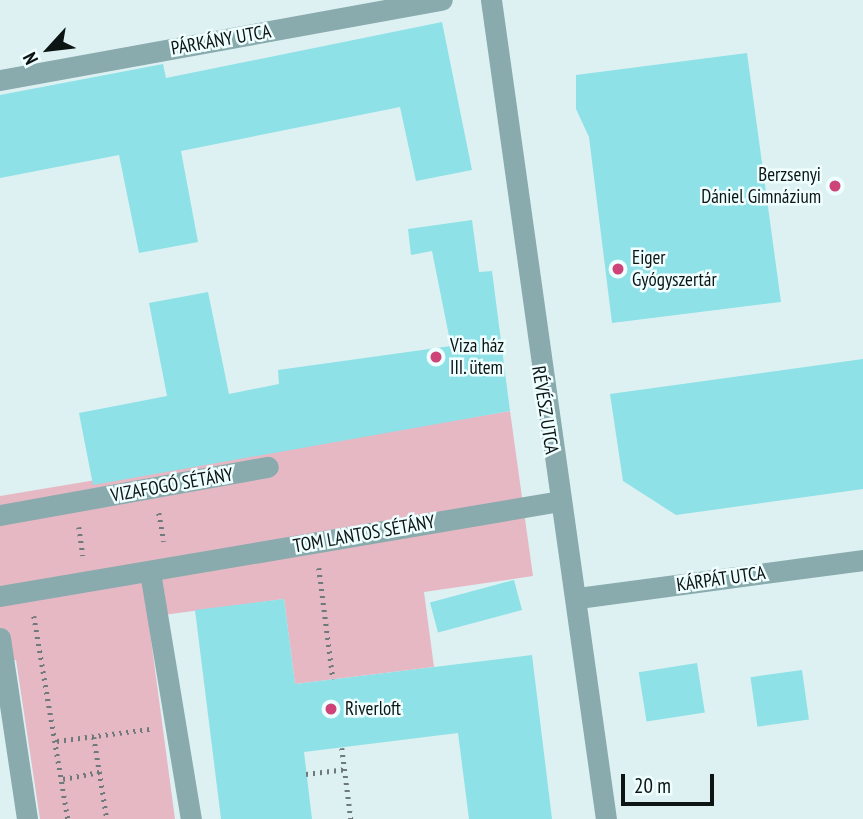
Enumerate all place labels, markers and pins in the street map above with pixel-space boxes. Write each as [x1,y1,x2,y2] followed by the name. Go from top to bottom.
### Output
[701,164,821,208] place label: Berzsenyi Dániel Gimnázium
[827,178,843,194] marker: Berzsenyi Dániel Gimnázium
[632,247,717,291] place label: Eiger Gyógyszertár
[610,261,626,277] marker: Eiger Gyógyszertár
[450,335,504,379] place label: Viza ház III. ütem
[428,349,444,365] marker: Viza ház III. ütem
[345,698,401,720] place label: Riverloft
[323,701,339,717] marker: Riverloft

